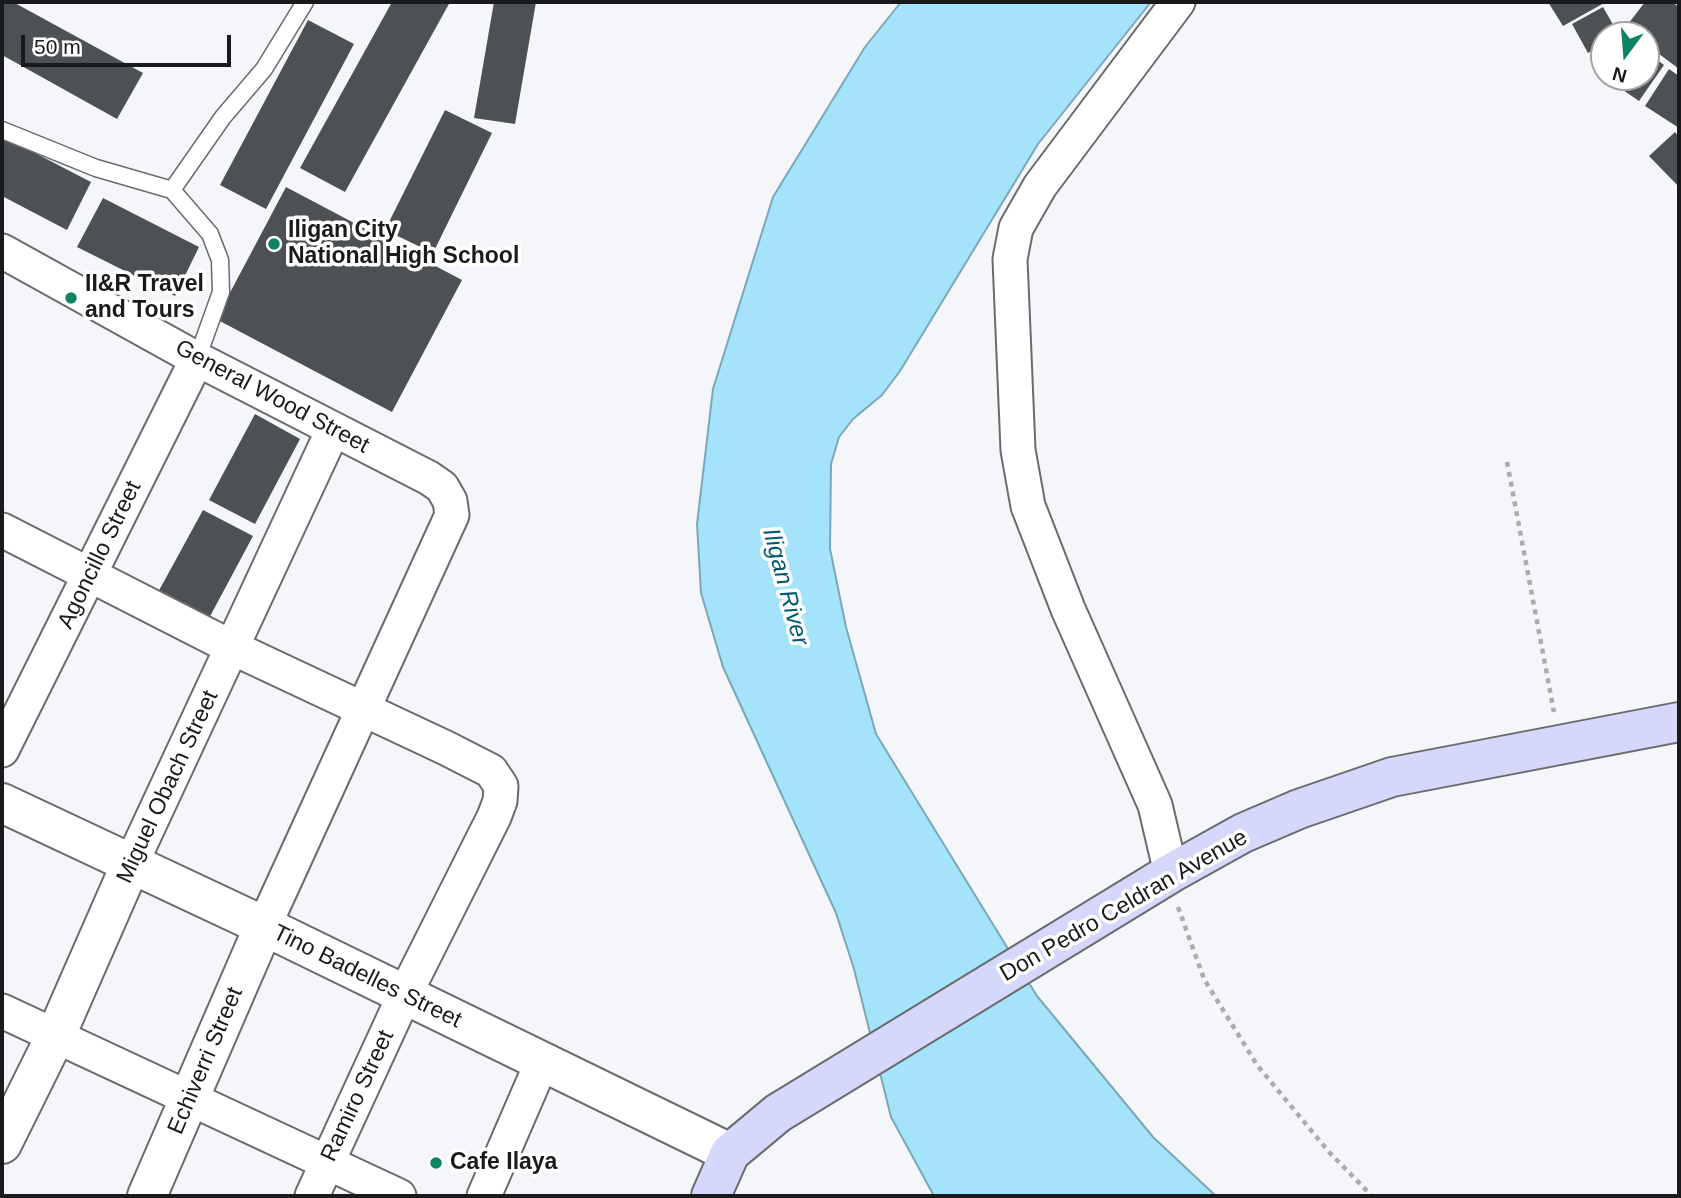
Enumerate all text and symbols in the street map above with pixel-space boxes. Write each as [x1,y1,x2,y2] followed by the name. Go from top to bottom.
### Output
[24,21,234,65] scale bar
[1590,21,1660,91] north arrow
[34,35,81,58] text: 50 m
[1610,63,1629,87] text: N
[288,217,519,271] place label: Iligan City National High School
[266,236,282,252] marker: Iligan City National High School
[85,271,204,325] place label: II&R Travel and Tours
[63,290,79,306] marker: II&R Travel and Tours
[170,334,374,460] street label: General Wood Street
[52,477,148,633] street label: Agoncillo Street
[756,525,814,649] water label: Iligan River
[111,686,225,888] street label: Miguel Obach Street
[995,824,1253,988] street label: Don Pedro Celdran Avenue
[268,919,466,1035] street label: Tino Badelles Street
[163,983,249,1139] street label: Echiverri Street
[316,1026,400,1166] street label: Ramiro Street
[450,1149,557,1177] place label: Cafe Ilaya
[428,1155,444,1171] marker: Cafe Ilaya

